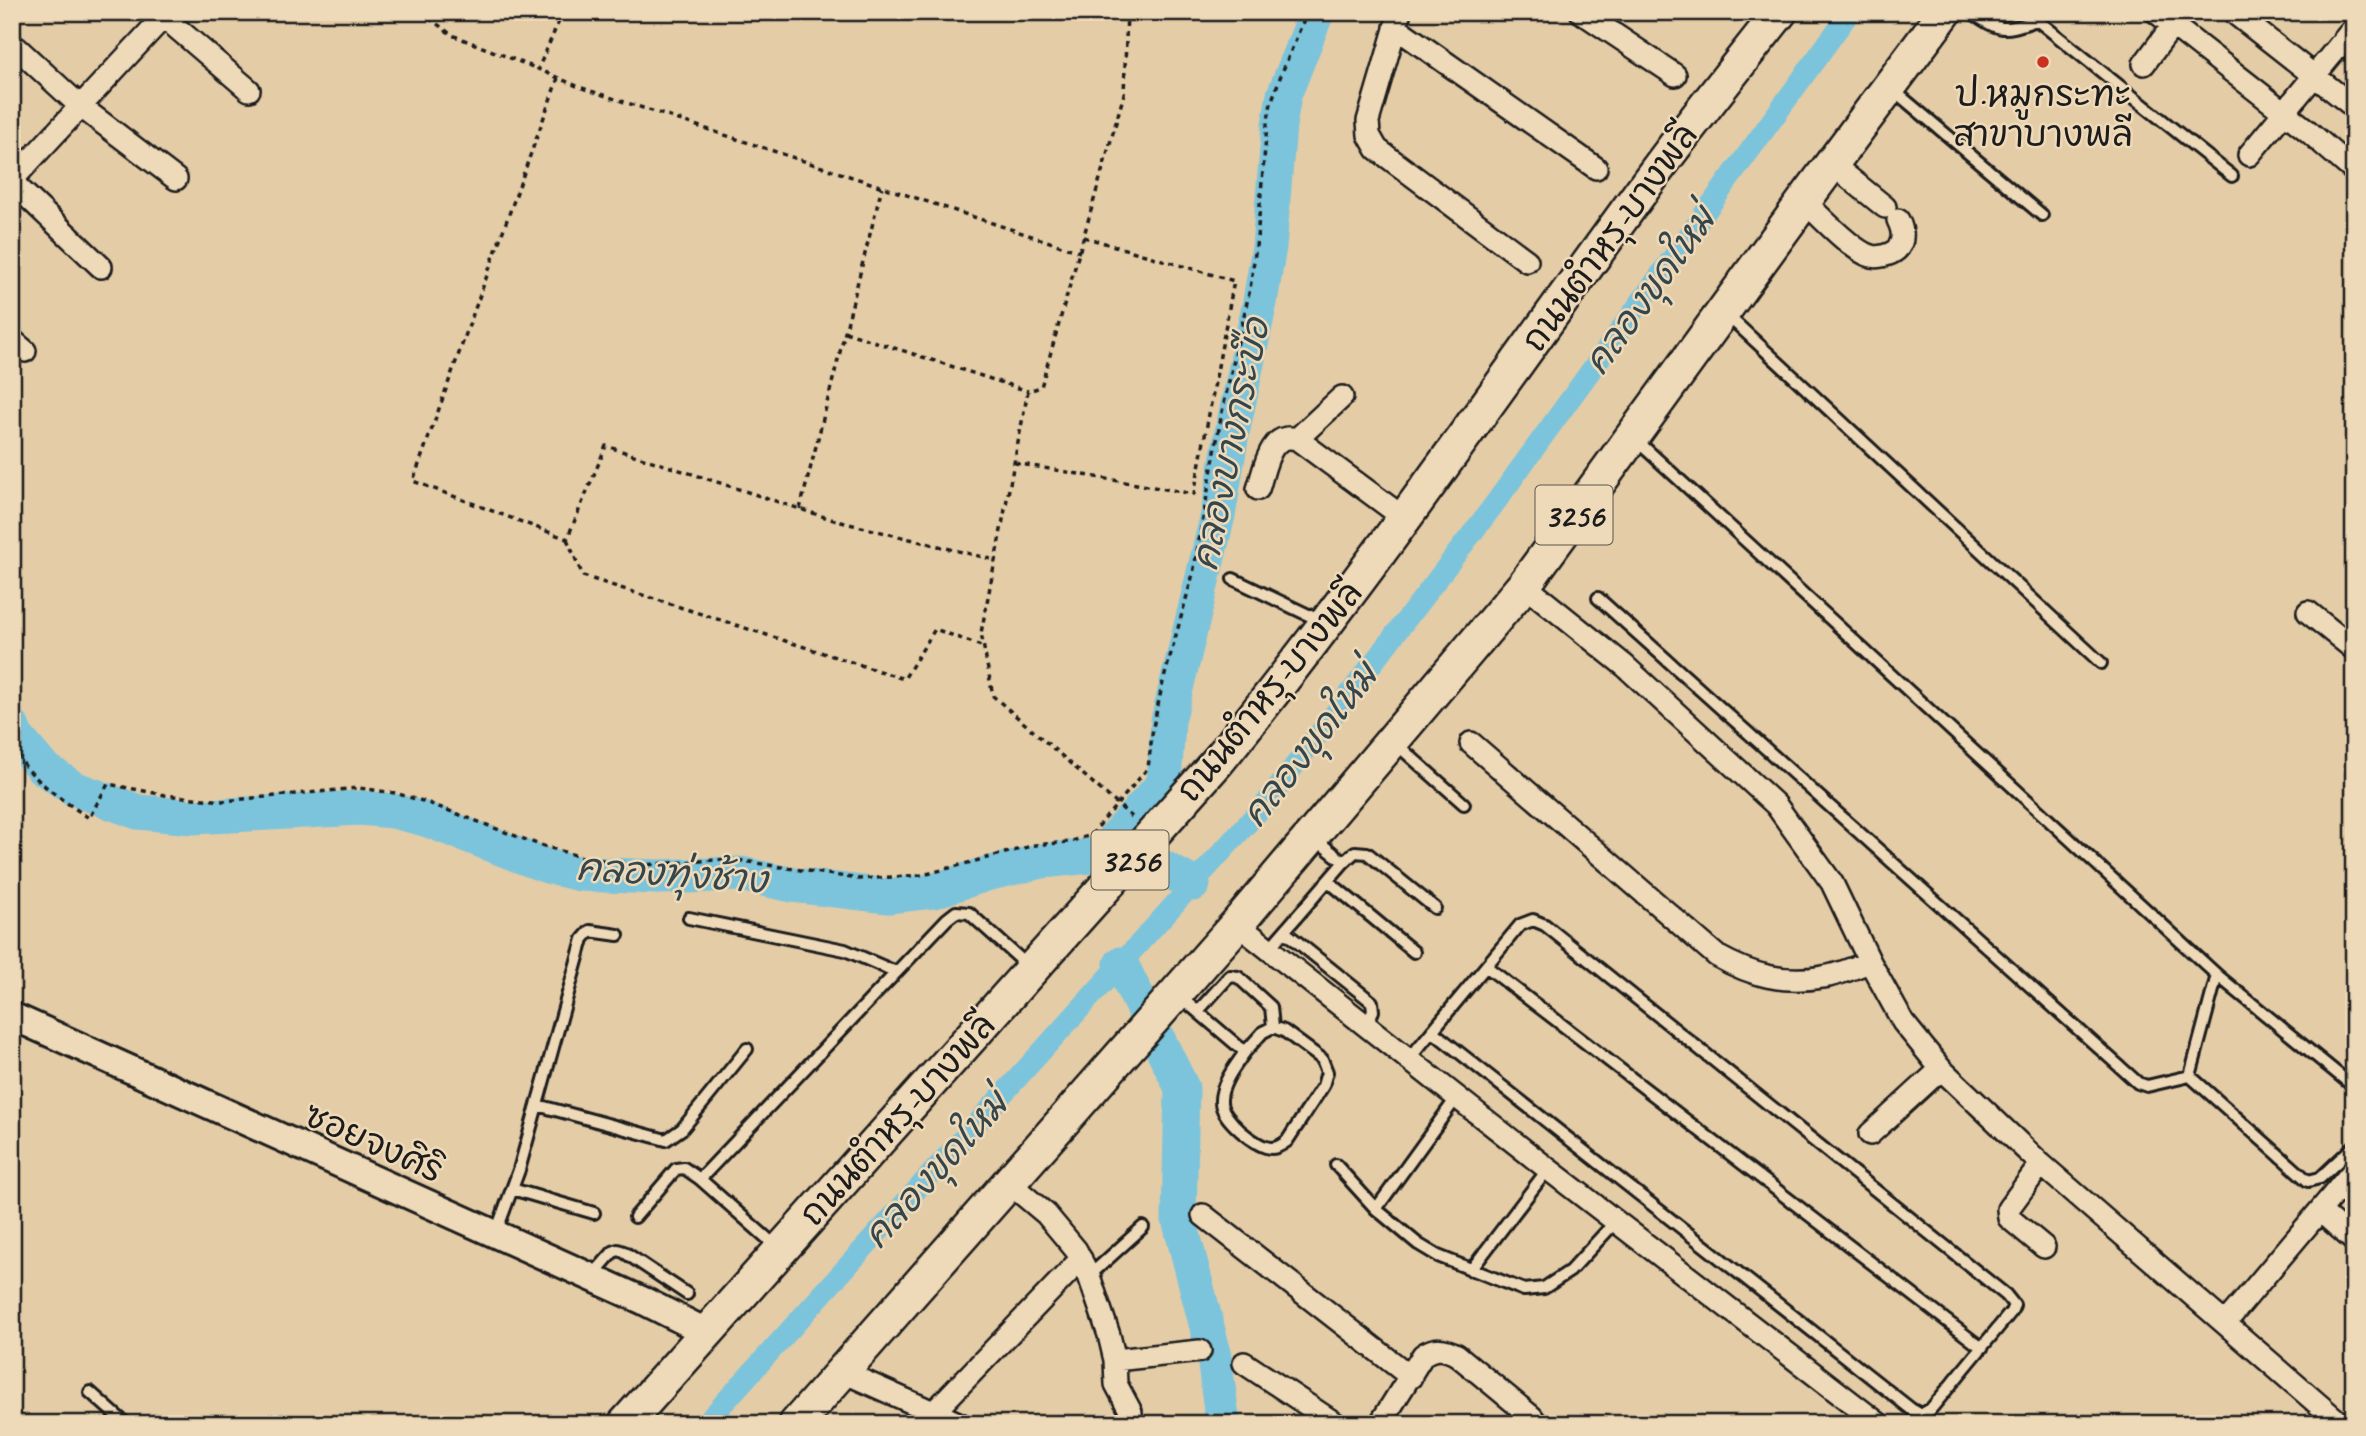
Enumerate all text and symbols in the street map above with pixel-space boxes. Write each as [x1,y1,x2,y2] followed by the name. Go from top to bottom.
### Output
[2035,54,2051,70] marker: ป.หมูกระทะ สาขาบางพลี
[1953,72,2133,157] place label: ป.หมูกระทะ สาขาบางพลี
[1511,114,1711,363] street label: ถนนตำหรุ-บางพลี
[1572,192,1733,386] water label: คลองขุดใหม่
[1181,312,1281,574] water label: คลองบางกระบือ
[1536,486,1612,544] road number: 3256
[1166,572,1375,814] street label: ถนนตำหรุ-บางพลี
[1230,647,1395,838] water label: คลองขุดใหม่
[1092,831,1168,890] road number: 3256
[575,843,772,908] water label: คลองทุ่งช้าง
[790,1003,1008,1238] street label: ถนนตำหรุ-บางพลี
[852,1076,1025,1260] water label: คลองขุดใหม่
[297,1092,450,1193] street label: ซอยจงศิริ

